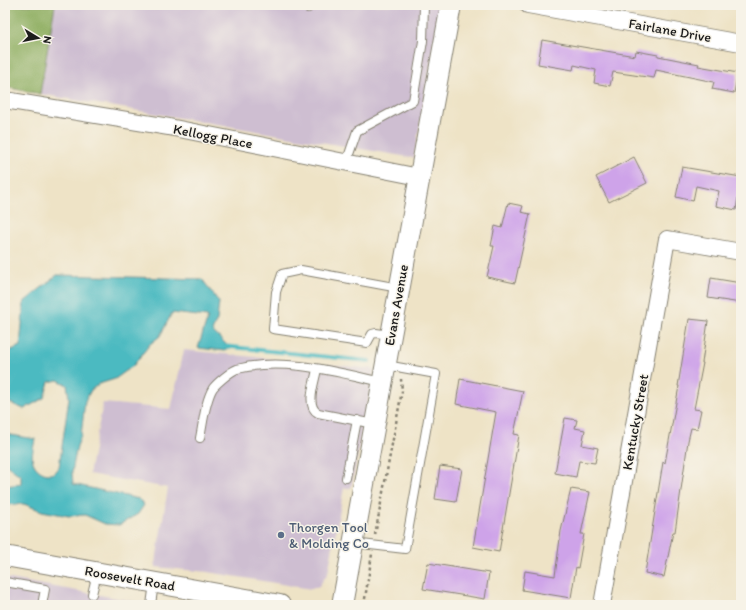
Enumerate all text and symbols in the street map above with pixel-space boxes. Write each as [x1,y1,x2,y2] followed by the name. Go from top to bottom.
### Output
[627,15,713,46] street label: Fairlane Drive
[18,18,58,58] north arrow
[40,35,54,44] text: N
[172,120,254,153] street label: Kellogg Place
[381,263,412,347] street label: Evans Avenue
[619,373,652,471] street label: Kentucky Street
[289,519,369,552] place label: Thorgen Tool & Molding Co
[276,530,286,540] marker: Thorgen Tool & Molding Co
[83,562,177,595] street label: Roosevelt Road

